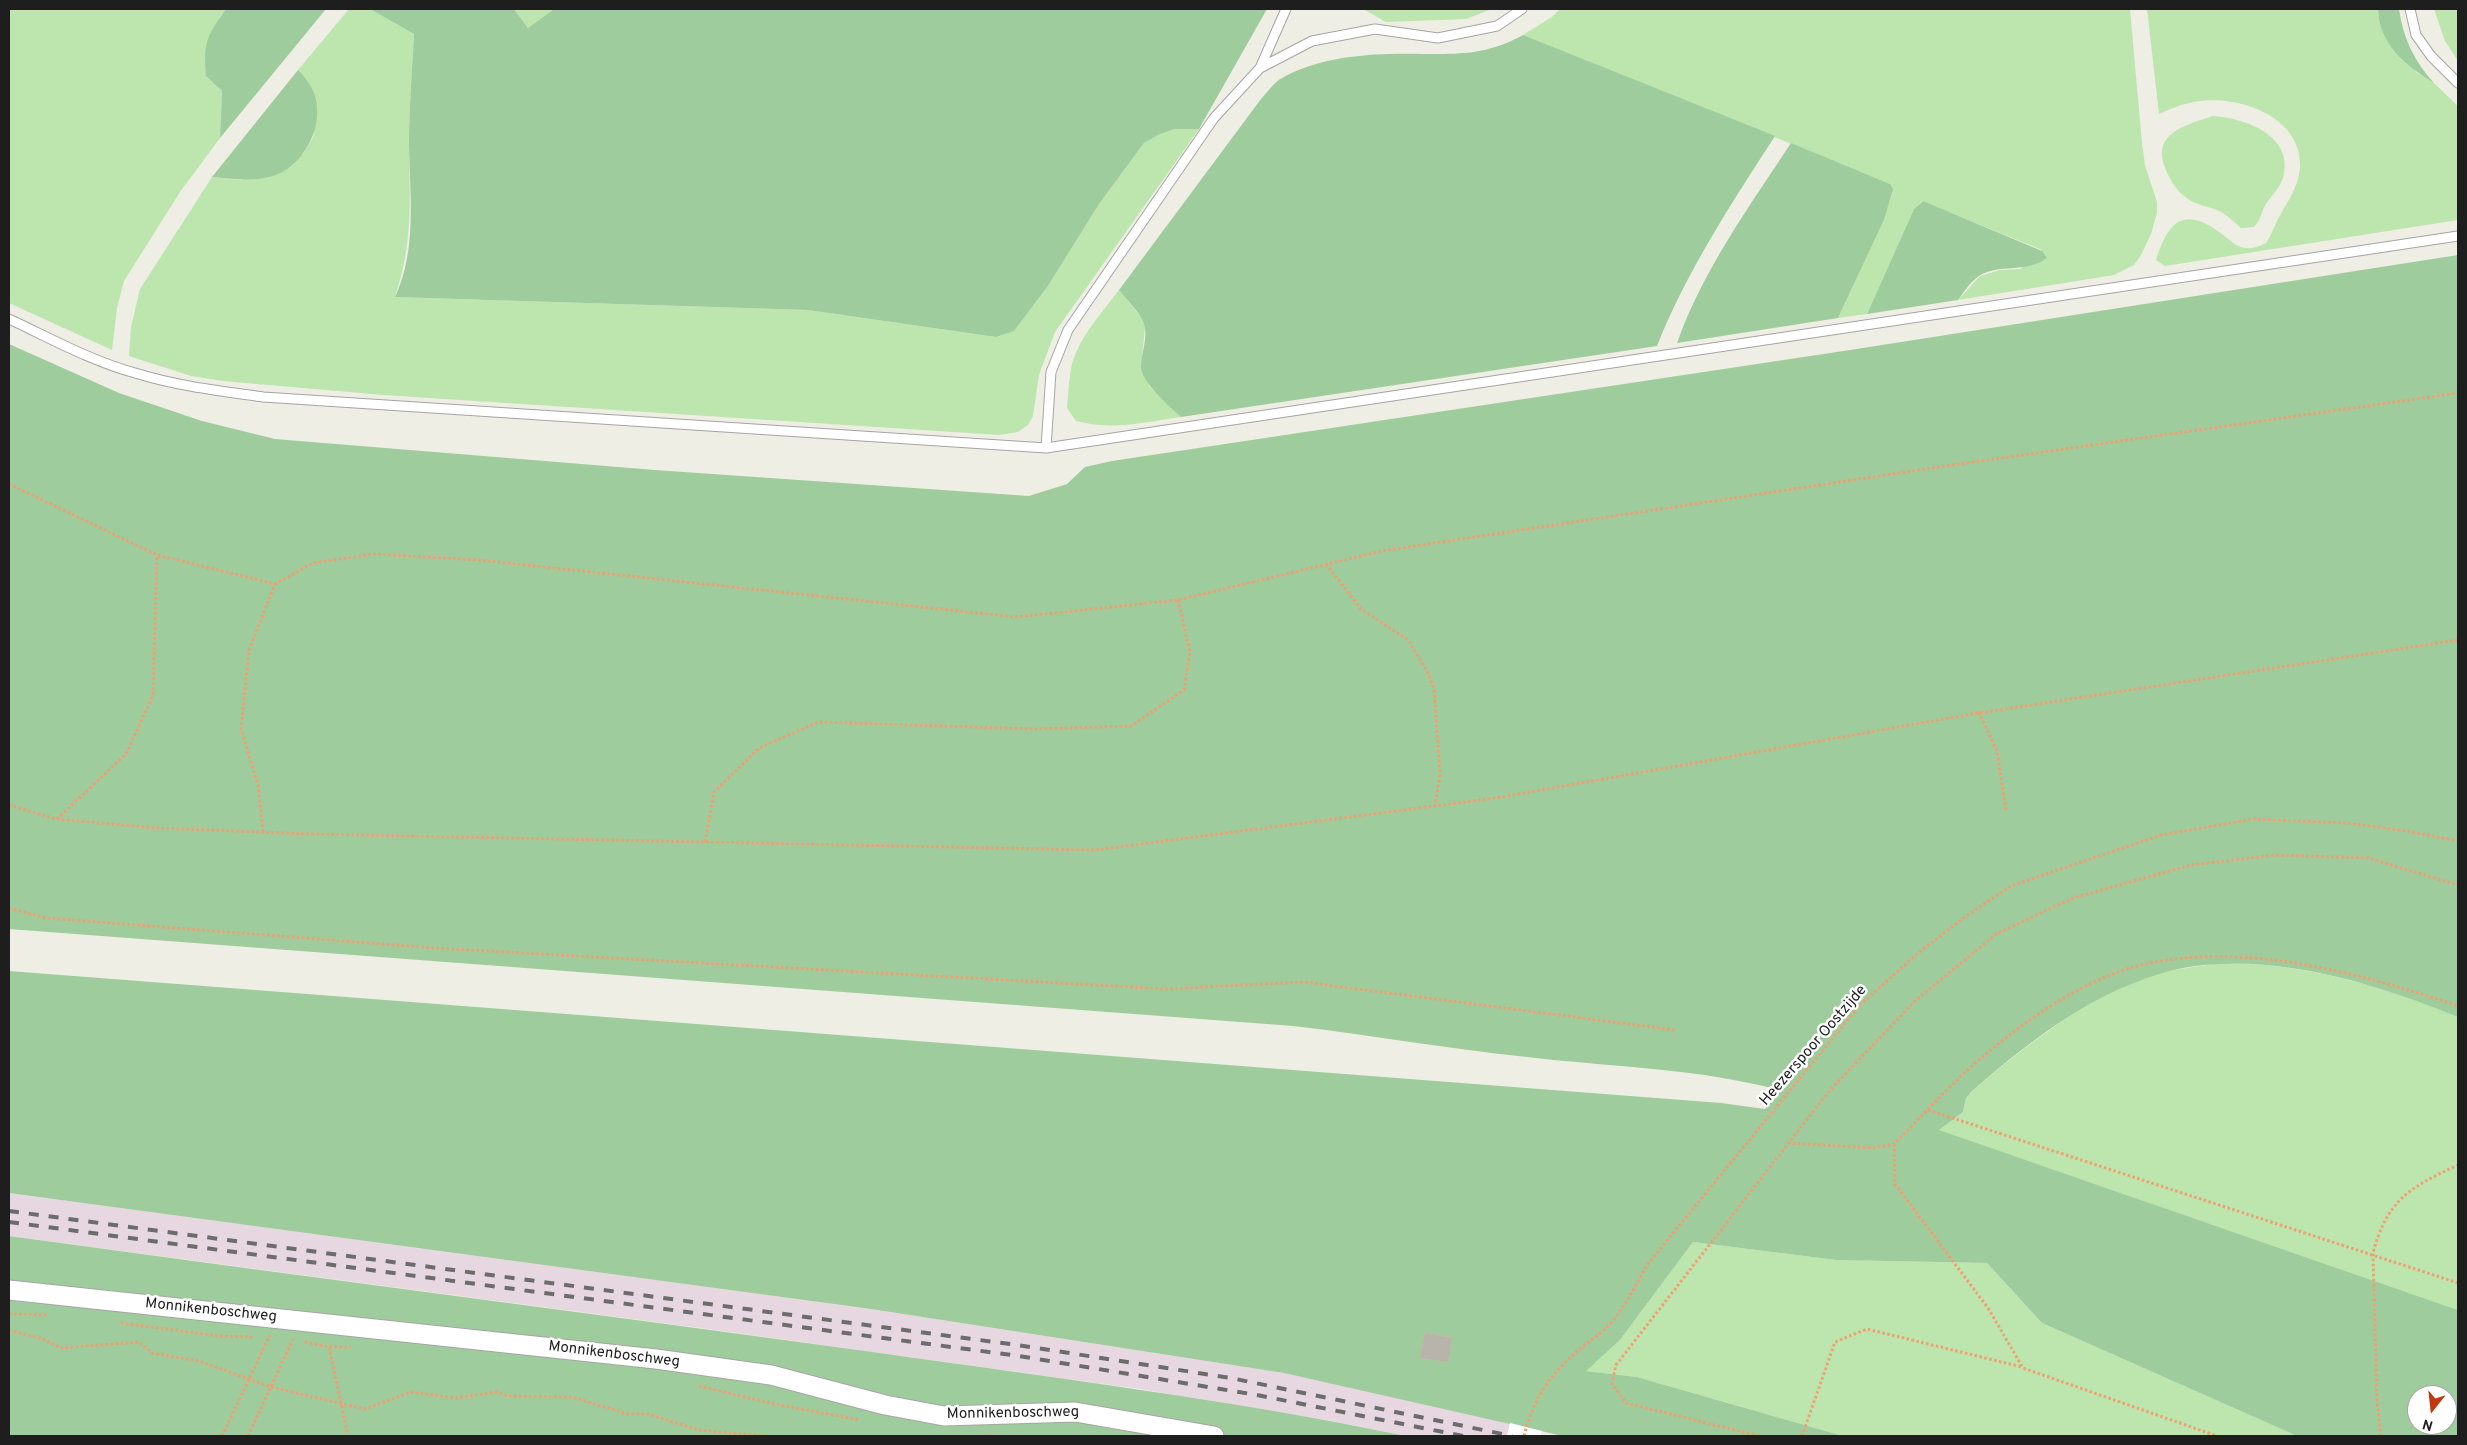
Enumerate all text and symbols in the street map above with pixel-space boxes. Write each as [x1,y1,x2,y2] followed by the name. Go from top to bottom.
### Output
[1757,982,1871,1110] street label: Heezerspoor Oostzijde
[144,1295,278,1327] street label: Monnikenboschweg
[547,1338,681,1372] street label: Monnikenboschweg
[2407,1385,2457,1435] north arrow
[947,1404,1079,1424] street label: Monnikenboschweg
[2421,1414,2435,1433] text: N

